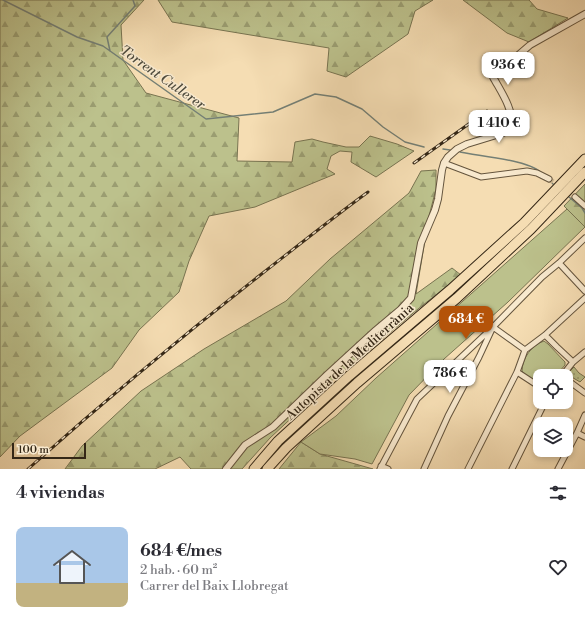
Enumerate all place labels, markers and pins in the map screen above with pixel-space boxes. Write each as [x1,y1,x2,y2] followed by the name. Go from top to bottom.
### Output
[480,52,536,86] pin: 936 €
[462,110,536,144] pin: 1 410 €
[438,306,494,340] pin: 684 €
[422,360,478,394] pin: 786 €

